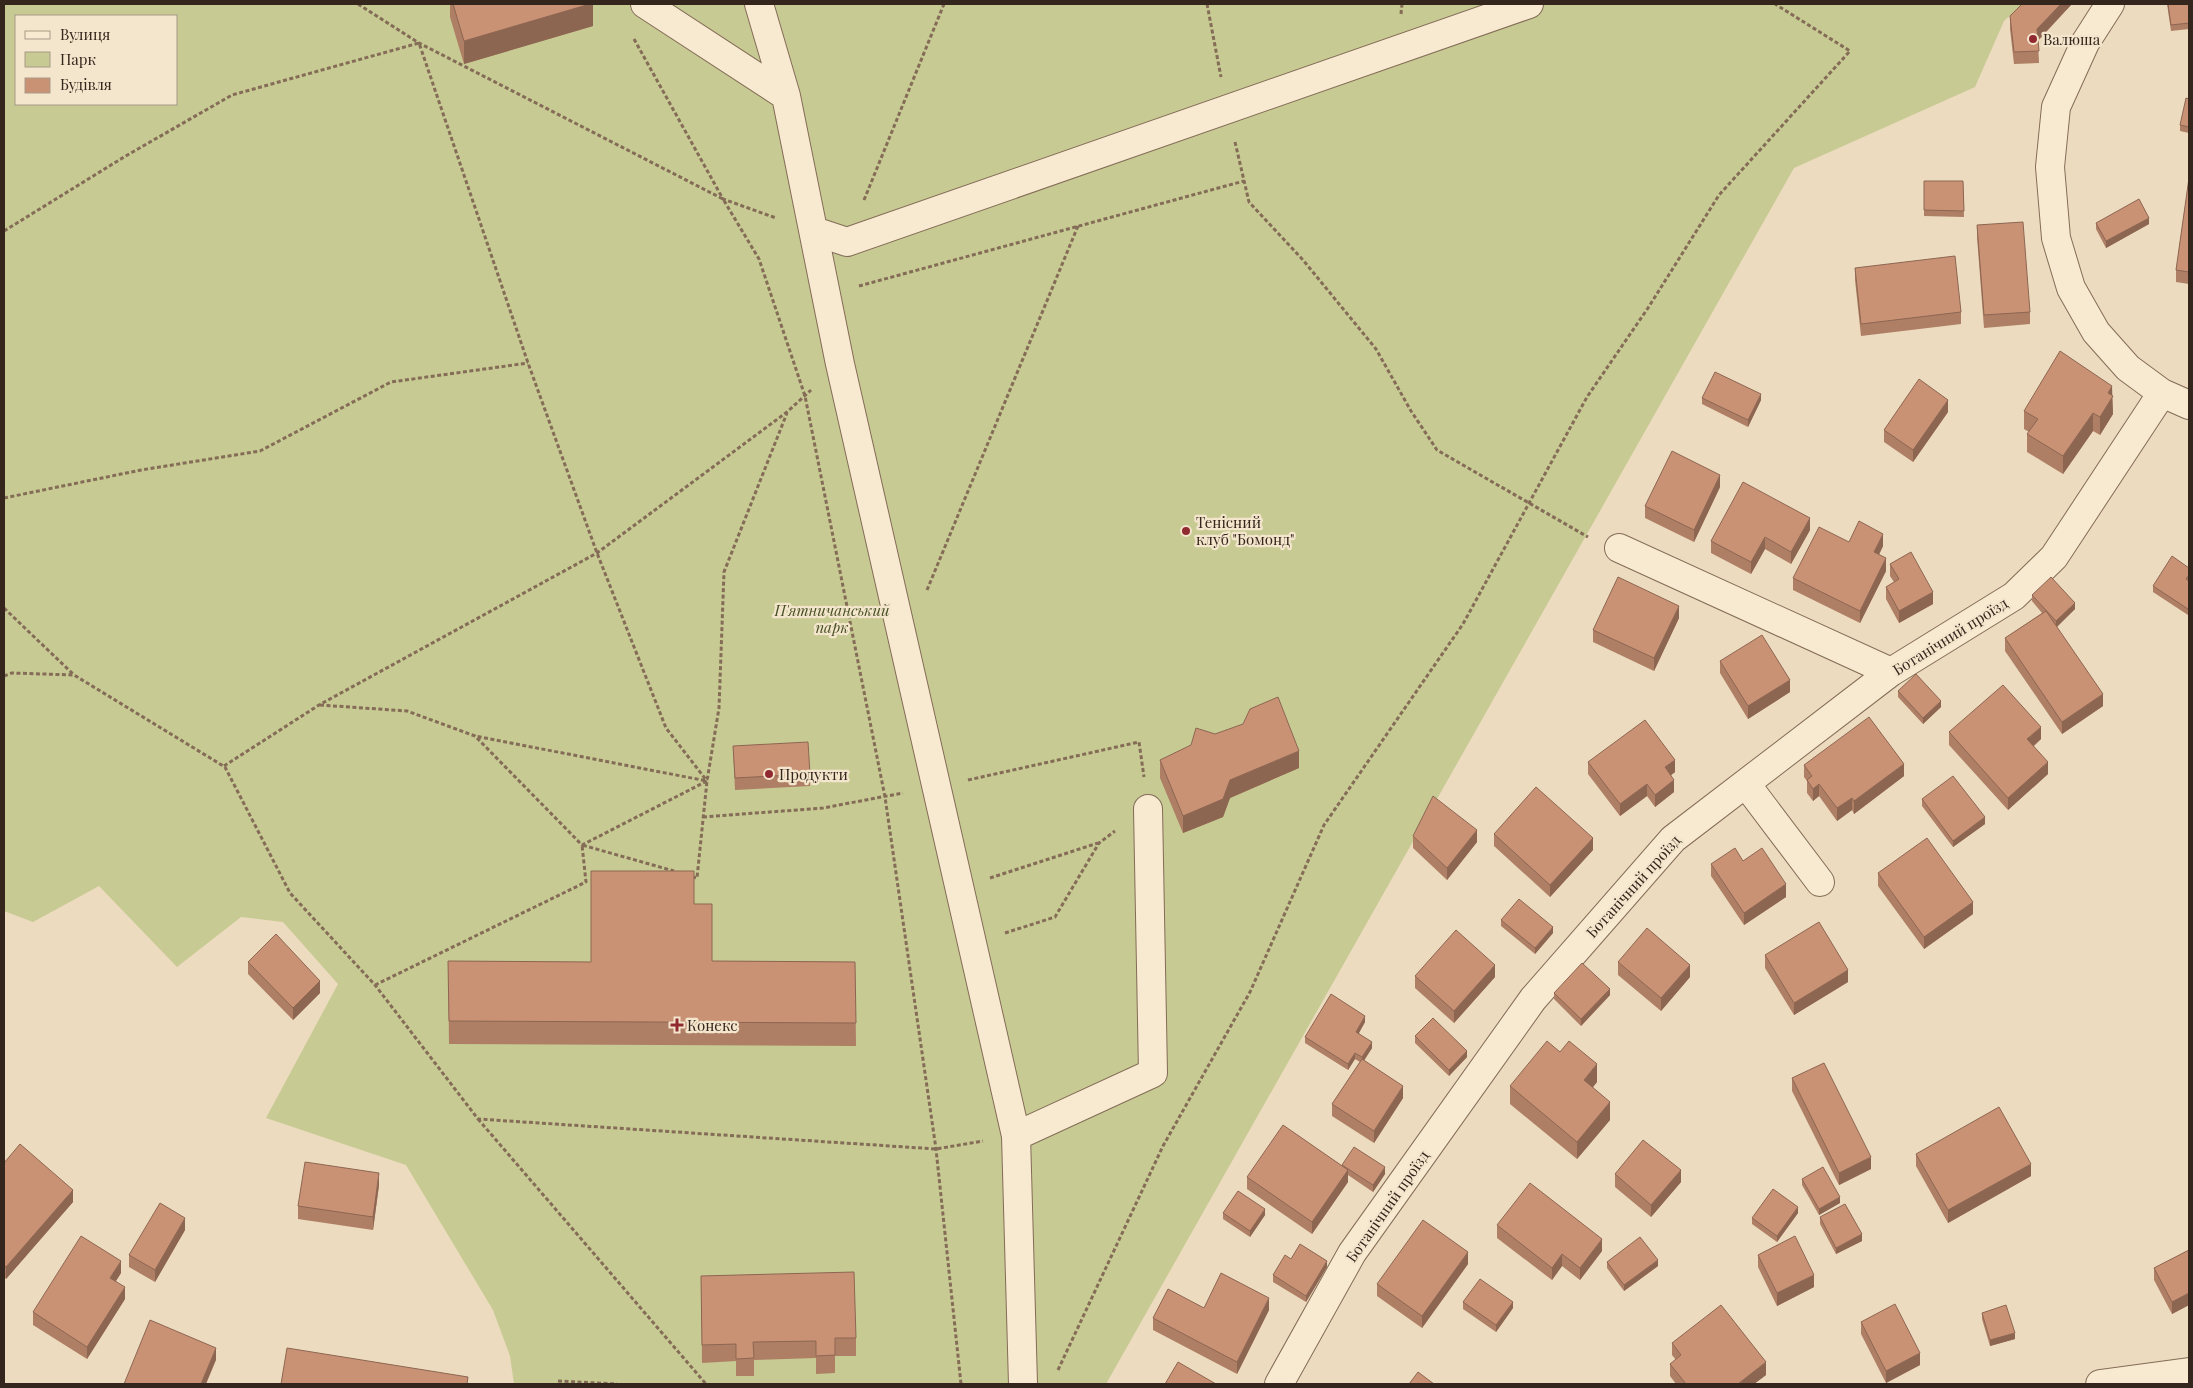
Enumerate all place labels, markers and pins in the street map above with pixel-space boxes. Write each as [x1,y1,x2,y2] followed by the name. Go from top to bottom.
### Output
[2043,29,2101,49] place label: Валюша
[2027,33,2039,45] marker: Валюша
[1196,512,1295,549] place label: Тенісний клуб "Бомонд"
[1180,525,1192,537] marker: Тенісний клуб "Бомонд"
[779,764,848,784] place label: Продукти
[763,768,775,780] marker: Продукти
[687,1015,738,1035] place label: Конекс
[671,1019,683,1031] marker: Конекс

